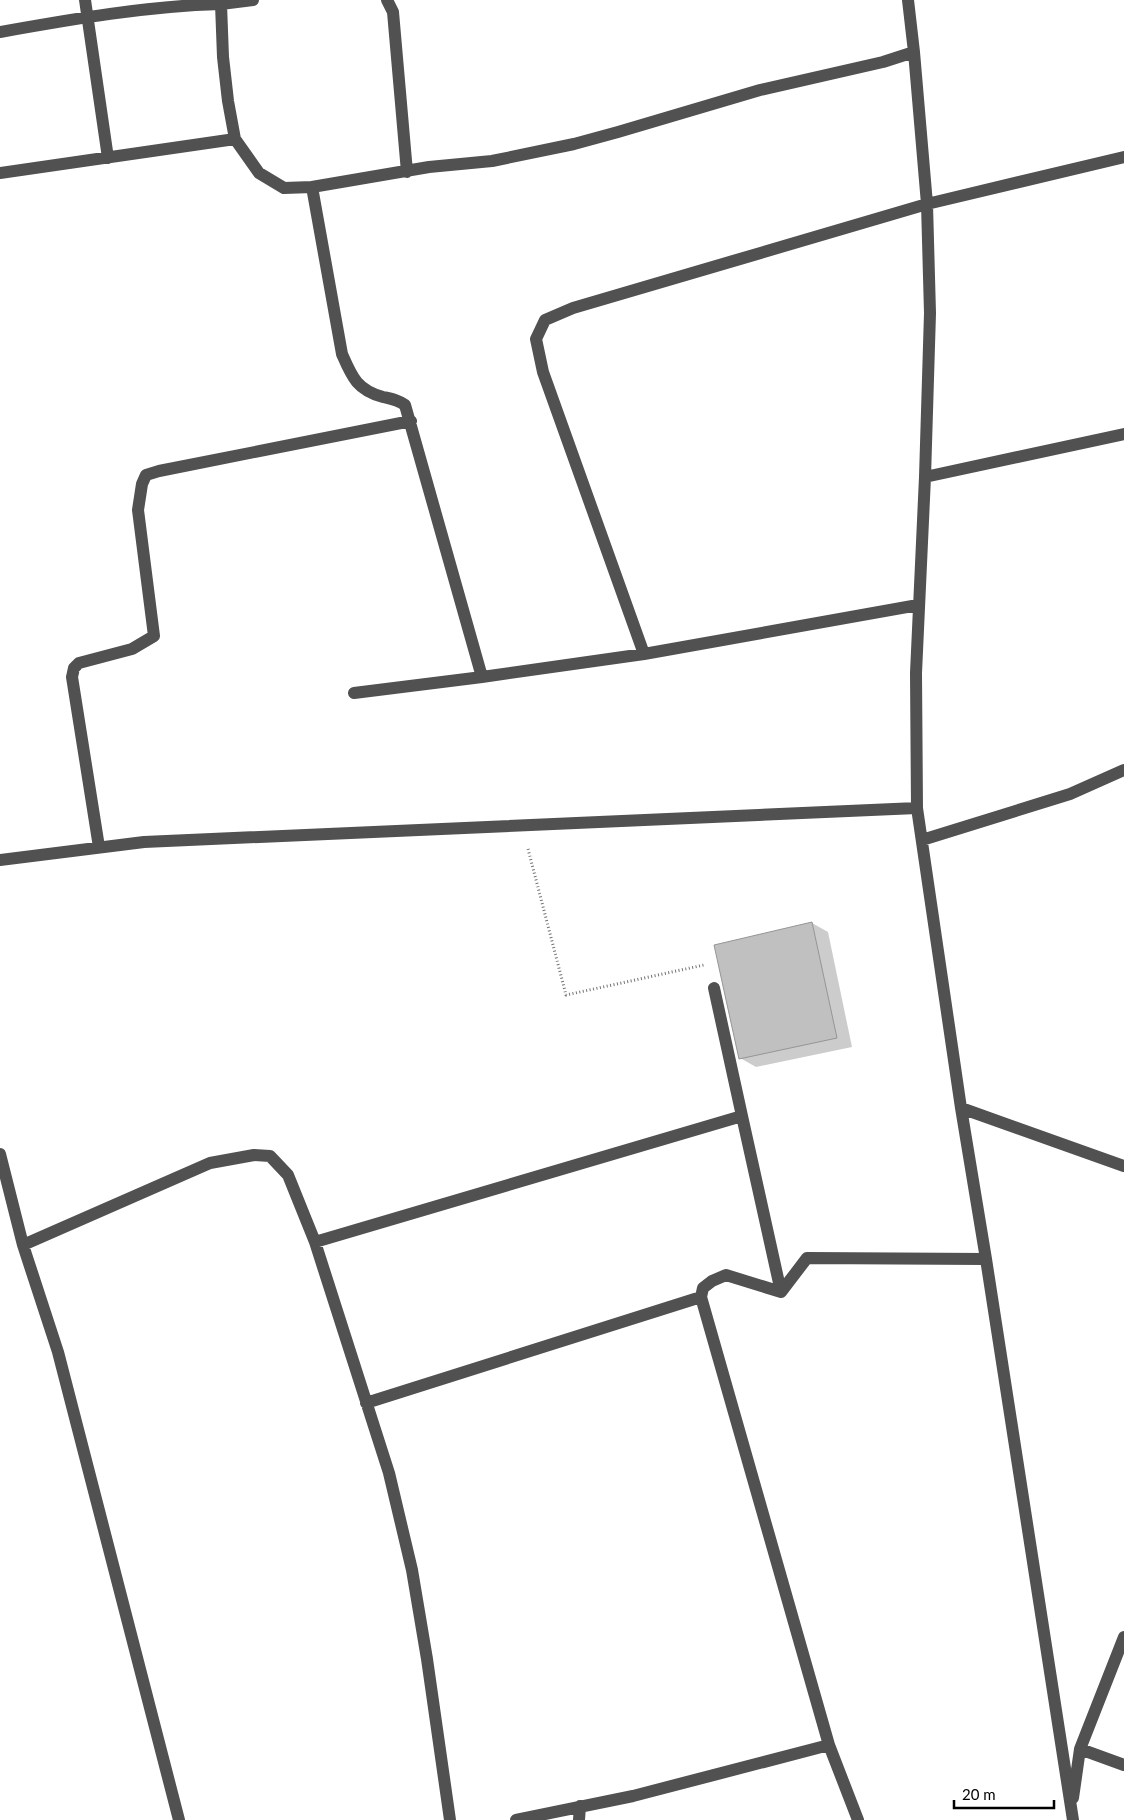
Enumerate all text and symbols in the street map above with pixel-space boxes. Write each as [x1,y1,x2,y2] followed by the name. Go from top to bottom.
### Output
[954,1778,1054,1810] scale bar
[962,1785,996,1803] text: 20 m

